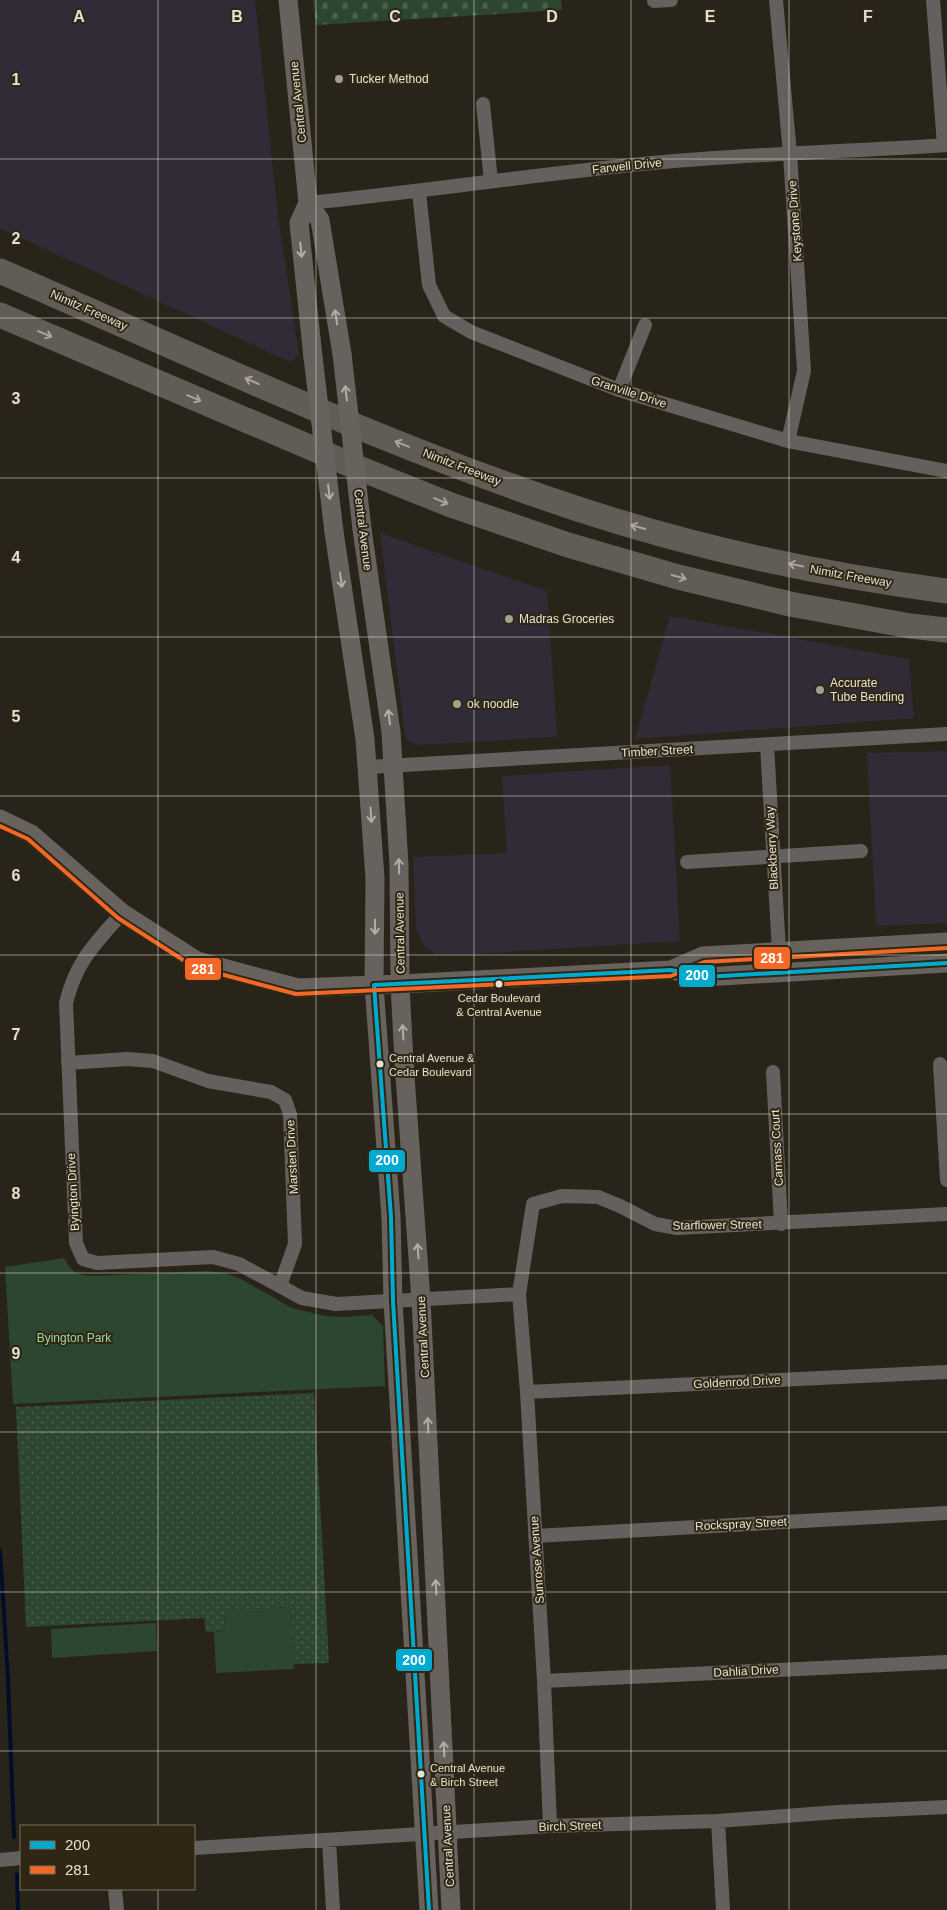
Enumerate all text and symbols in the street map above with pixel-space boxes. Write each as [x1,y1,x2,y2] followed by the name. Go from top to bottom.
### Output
[73,8,85,25] text: A
[231,8,243,25] text: B
[389,8,401,25] text: C
[546,8,558,25] text: D
[705,8,716,25] text: E
[863,8,873,25] text: F
[287,60,309,143] street label: Central Avenue
[12,71,21,88] text: 1
[349,72,429,86] place label: Tucker Method
[333,73,345,85] marker: Tucker Method
[591,155,663,177] street label: Farwell Drive
[785,180,805,262] street label: Keystone Drive
[12,230,21,247] text: 2
[297,241,306,257] one-way arrow
[48,287,130,333] street label: Nimitz Freeway
[331,310,341,326] one-way arrow
[37,329,52,339] one-way arrow
[589,373,669,411] street label: Granville Drive
[245,375,260,385] one-way arrow
[341,386,351,402] one-way arrow
[12,390,21,407] text: 3
[186,393,201,403] one-way arrow
[395,438,410,448] one-way arrow
[421,446,503,488] street label: Nimitz Freeway
[324,484,334,500] one-way arrow
[351,489,375,572] street label: Central Avenue
[433,497,448,506] one-way arrow
[630,521,646,531] one-way arrow
[12,549,21,566] text: 4
[788,560,804,569] one-way arrow
[809,562,893,590] street label: Nimitz Freeway
[337,572,347,588] one-way arrow
[671,572,687,582] one-way arrow
[519,612,614,626] place label: Madras Groceries
[503,613,515,625] marker: Madras Groceries
[830,676,904,704] place label: Accurate Tube Bending
[814,684,826,696] marker: Accurate Tube Bending
[467,697,519,711] place label: ok noodle
[451,698,463,710] marker: ok noodle
[12,708,21,725] text: 5
[384,709,394,725] one-way arrow
[621,742,694,760] street label: Timber Street
[763,806,781,890] street label: Blackberry Way
[366,807,375,823] one-way arrow
[394,858,404,874] one-way arrow
[12,867,21,884] text: 6
[392,892,408,974] street label: Central Avenue
[370,918,379,934] one-way arrow
[753,946,791,970] line badge: 281
[760,950,784,966] text: 281
[184,957,222,981] line badge: 281
[191,961,215,977] text: 281
[678,964,716,988] line badge: 200
[685,967,709,983] text: 200
[494,979,504,989] marker: Cedar Boulevard & Central Avenue
[456,992,542,1018] place label: Cedar Boulevard & Central Avenue
[398,1024,407,1040] one-way arrow
[12,1026,21,1043] text: 7
[389,1052,475,1078] place label: Central Avenue & Cedar Boulevard
[375,1059,385,1069] marker: Central Avenue & Cedar Boulevard
[768,1109,786,1187] street label: Camass Court
[283,1119,301,1195] street label: Marsten Drive
[368,1149,406,1173] line badge: 200
[64,1152,82,1231] street label: Byington Drive
[375,1152,399,1168] text: 200
[12,1185,21,1202] text: 8
[672,1217,762,1233] street label: Starflower Street
[413,1244,422,1260] one-way arrow
[414,1295,432,1378] street label: Central Avenue
[37,1331,112,1345] park label: Byington Park
[12,1345,21,1362] text: 9
[693,1373,781,1391] street label: Goldenrod Drive
[424,1417,433,1433] one-way arrow
[527,1515,547,1604] street label: Sunrose Avenue
[695,1515,788,1533] street label: Rockspray Street
[432,1579,441,1595] one-way arrow
[395,1648,433,1672] line badge: 200
[402,1652,426,1668] text: 200
[713,1662,779,1680] street label: Dahlia Drive
[439,1742,449,1758] one-way arrow
[430,1762,505,1788] place label: Central Avenue & Birch Street
[416,1769,426,1779] marker: Central Avenue & Birch Street
[439,1804,457,1887] street label: Central Avenue
[538,1818,602,1834] street label: Birch Street
[20,1825,195,1890] legend
[65,1836,90,1853] text: 200
[65,1861,90,1878] text: 281

